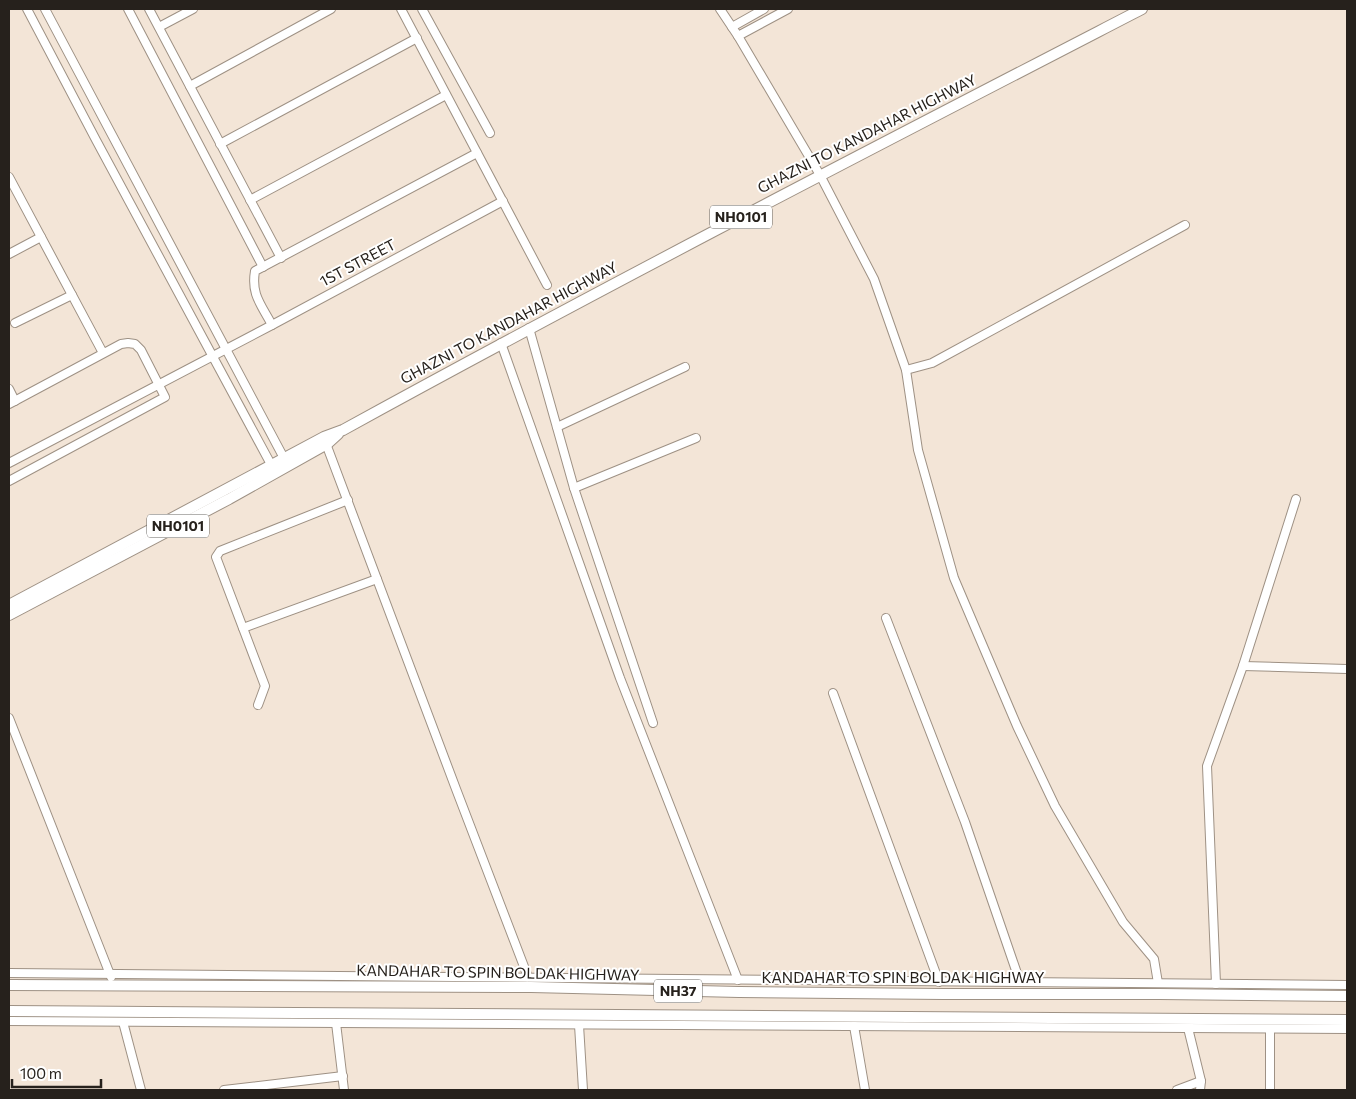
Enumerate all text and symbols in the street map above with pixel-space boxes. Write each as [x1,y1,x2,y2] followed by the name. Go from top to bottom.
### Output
[754,70,979,196] street label: GHAZNI TO KANDAHAR HIGHWAY
[710,206,772,228] road number: NH0101
[317,234,399,290] street label: 1ST STREET
[397,257,620,387] street label: GHAZNI TO KANDAHAR HIGHWAY
[147,514,209,538] road number: NH0101
[356,961,640,983] street label: KANDAHAR TO SPIN BOLDAK HIGHWAY
[761,968,1045,986] street label: KANDAHAR TO SPIN BOLDAK HIGHWAY
[654,979,702,1002] road number: NH37
[12,1056,101,1088] scale bar
[20,1064,62,1082] text: 100 m

